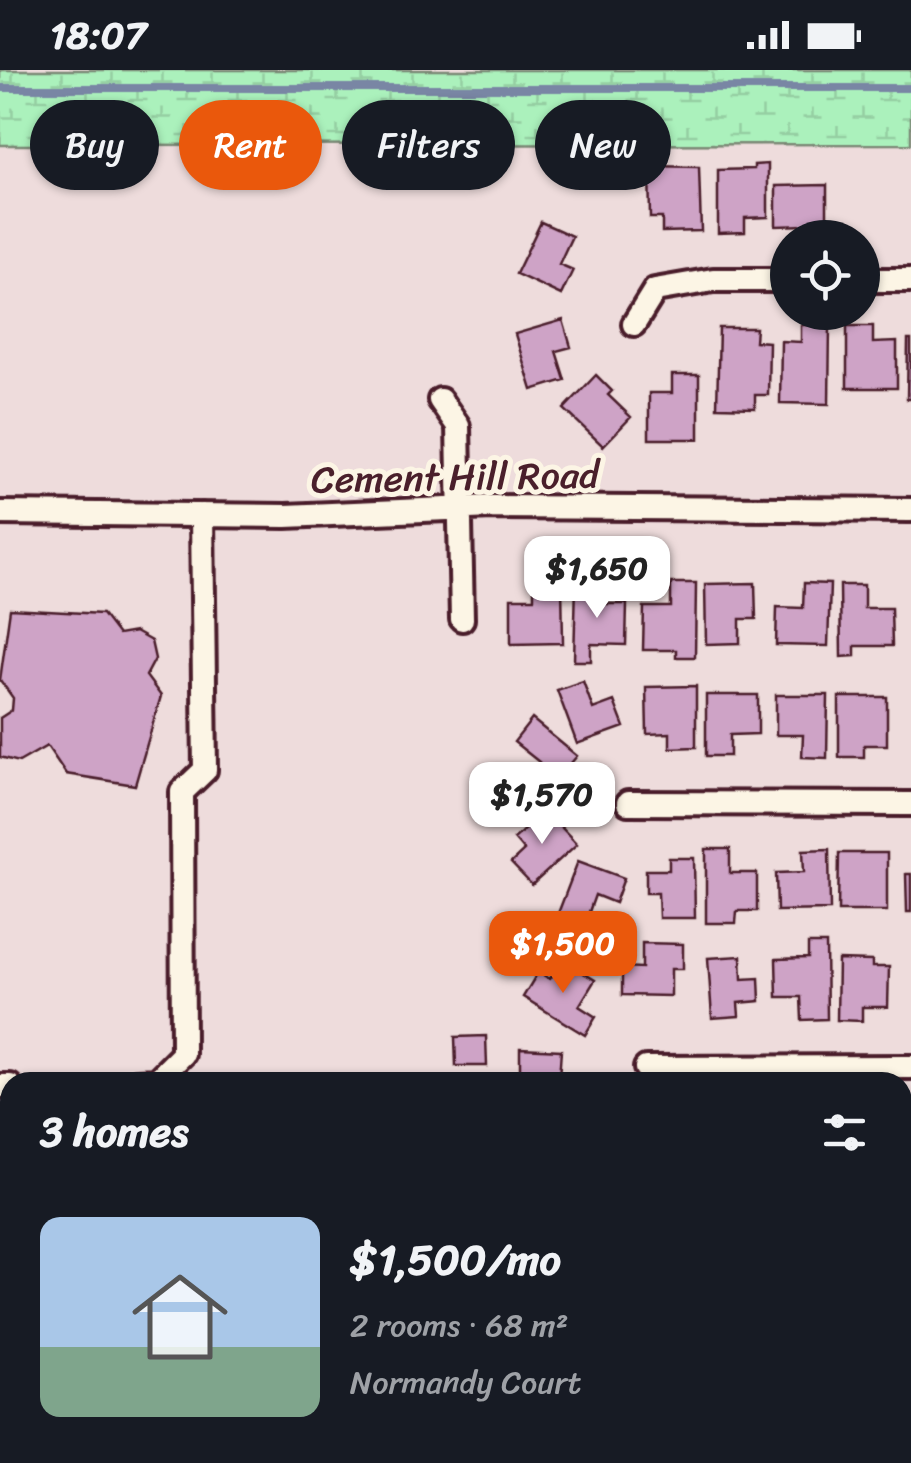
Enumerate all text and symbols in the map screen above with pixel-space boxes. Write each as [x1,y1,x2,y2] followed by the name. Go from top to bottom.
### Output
[50,2,146,69] text: 18:07
[30,100,159,190] chip: Buy
[179,100,322,190] chip: Rent
[342,100,515,190] chip: Filters
[535,100,671,190] chip: New
[770,220,880,330] map controls
[770,220,880,330] button: locate
[310,441,603,514] street label: Cement Hill Road
[516,536,678,621] pin: $1,650
[546,540,648,597] text: $1,650
[461,762,623,847] pin: $1,570
[491,766,593,823] text: $1,570
[482,911,644,996] pin: $1,500
[511,915,615,972] text: $1,500
[40,1095,188,1169] text: 3 homes
[817,1105,872,1160] icon: filters
[350,1223,561,1297] text: $1,500/mo
[120,1257,240,1377] icon: home
[350,1297,568,1354] text: 2 rooms · 68 m²
[350,1354,581,1411] text: Normandy Court

